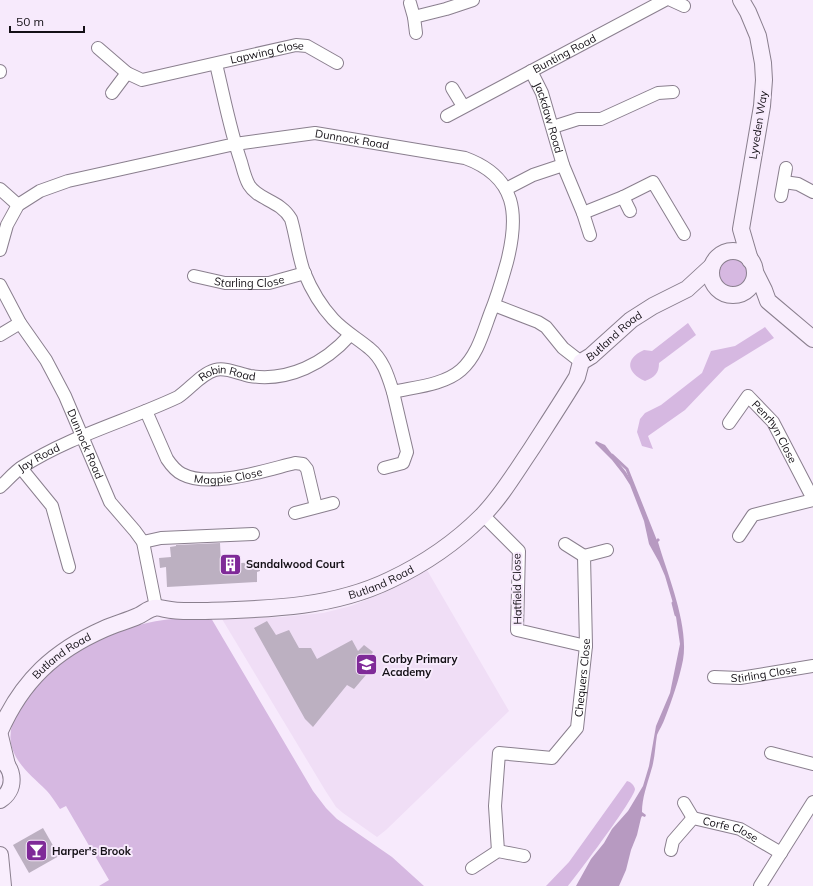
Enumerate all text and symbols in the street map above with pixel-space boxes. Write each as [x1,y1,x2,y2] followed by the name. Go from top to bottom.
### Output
[10,8,84,34] scale bar
[16,14,44,29] text: 50 m
[530,31,598,76] street label: Bunting Road
[229,38,304,67] street label: Lapwing Close
[531,80,566,155] street label: Jackdaw Road
[746,90,770,160] street label: Lyveden Way
[314,126,390,152] street label: Dunnock Road
[213,272,286,290] street label: Starling Close
[584,308,645,364] street label: Butland Road
[196,362,257,384] street label: Robin Road
[749,397,800,465] street label: Penrhyn Close
[64,407,106,481] street label: Dunnock Road
[15,440,62,475] street label: Jay Road
[193,465,264,487] street label: Magpie Close
[218,551,244,577] building icon: Sandalwood Court
[509,553,525,625] street label: Hatfield Close
[246,557,345,571] place label: Sandalwood Court
[347,562,416,602] street label: Butland Road
[29,629,93,682] street label: Butland Road
[571,638,593,718] street label: Chequers Close
[353,652,379,678] school or university icon: Corby Primary Academy
[382,652,457,679] place label: Corby Primary Academy
[730,662,798,685] street label: Stirling Close
[701,814,761,845] street label: Corfe Close
[23,838,49,864] bar icon: Harper's Brook
[52,844,132,858] place label: Harper's Brook

